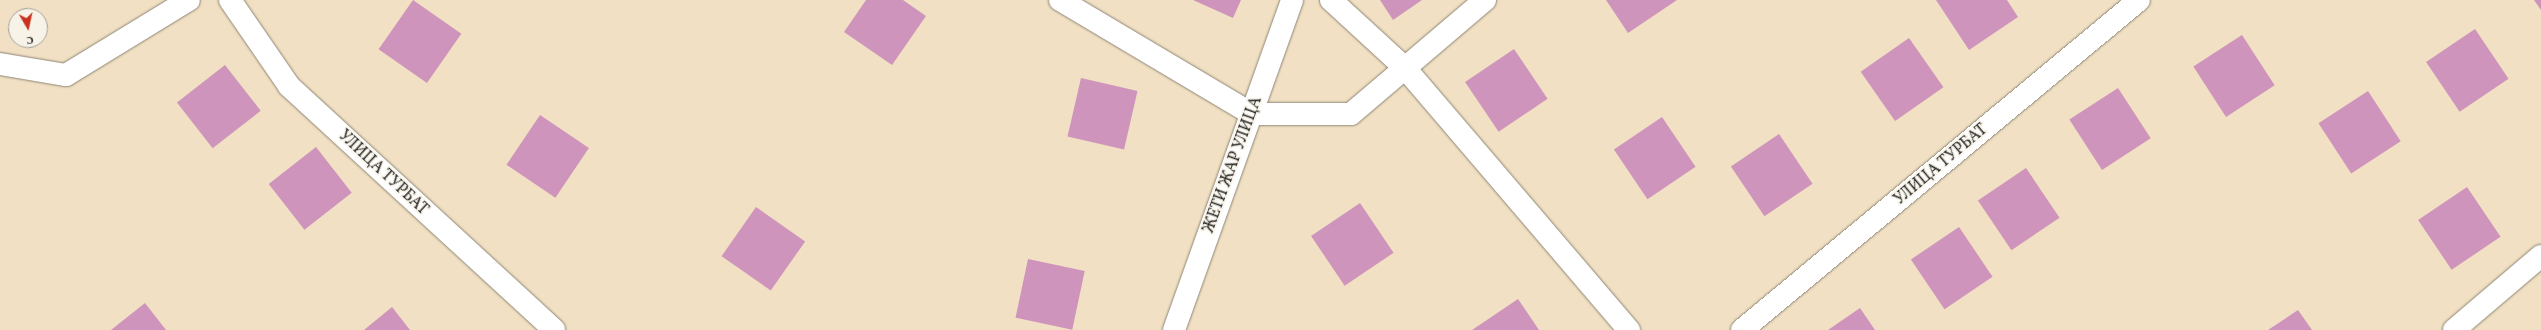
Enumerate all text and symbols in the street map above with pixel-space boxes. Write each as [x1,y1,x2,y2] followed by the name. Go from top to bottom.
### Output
[8,8,48,48] north arrow
[25,31,34,47] text: С
[1199,94,1267,236] street label: ЖЕТИ ЖАР УЛИЦА
[1890,120,1992,210] street label: УЛИЦА ТУРБАТ
[334,126,432,220] street label: УЛИЦА ТУРБАТ

